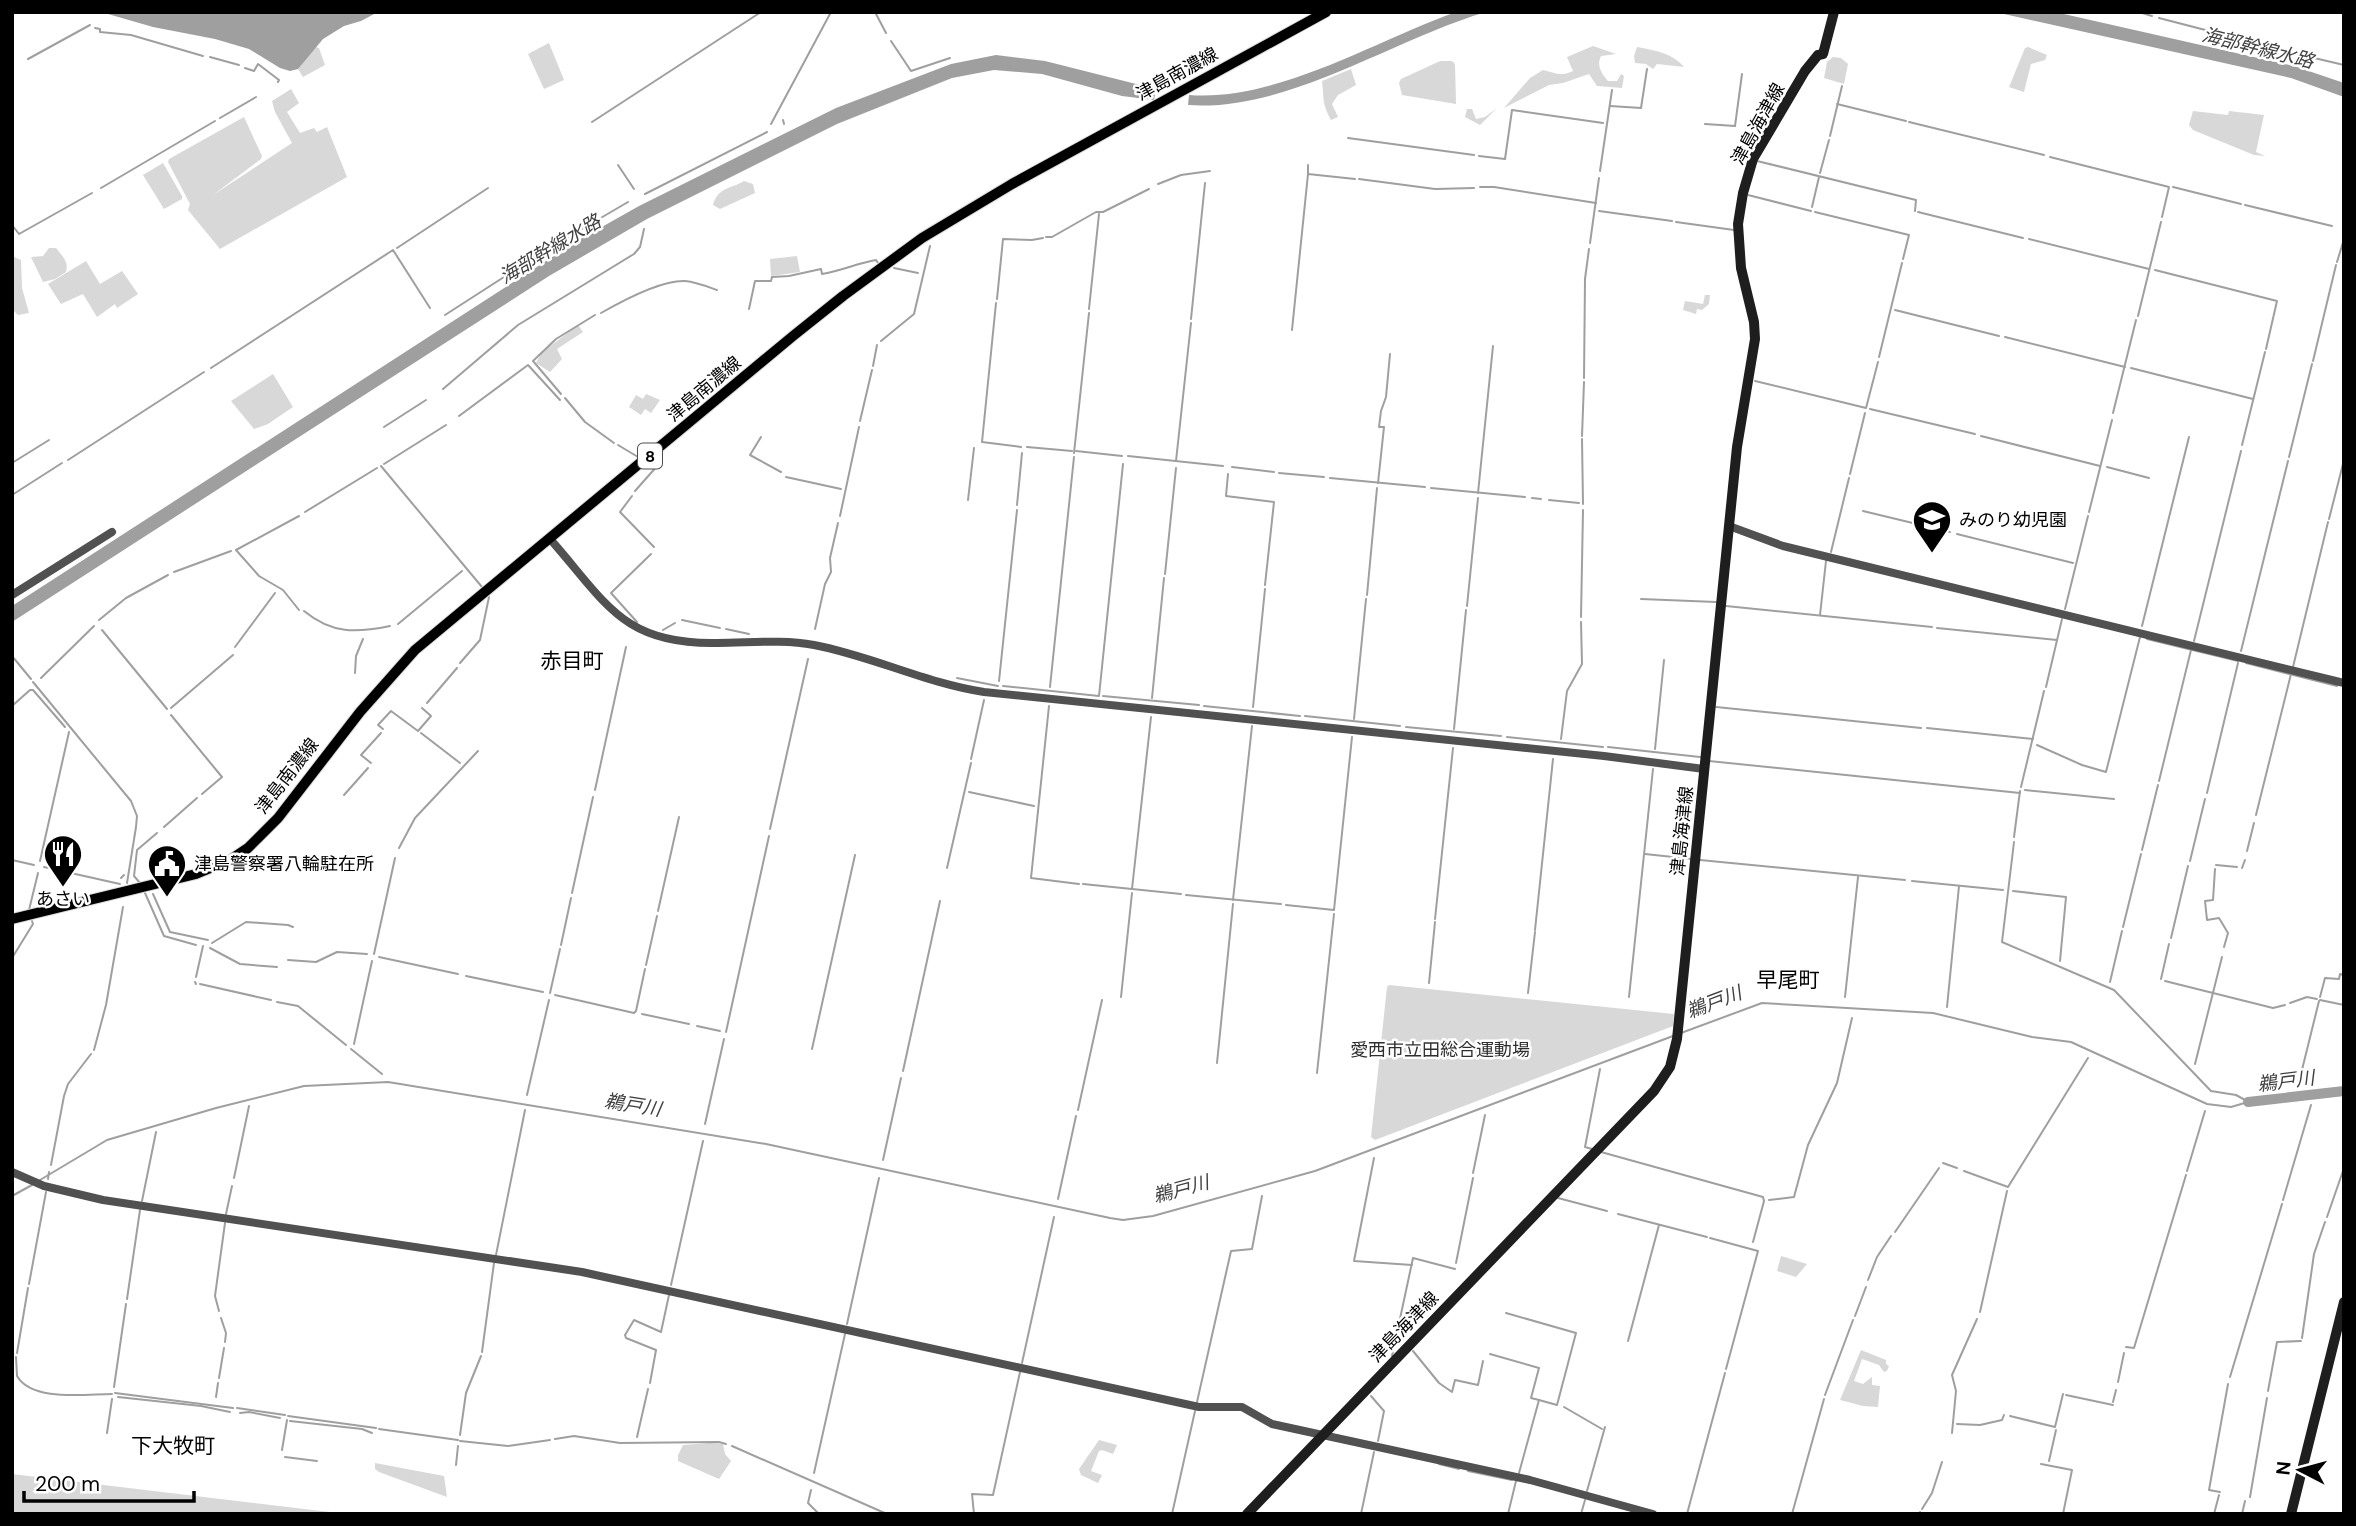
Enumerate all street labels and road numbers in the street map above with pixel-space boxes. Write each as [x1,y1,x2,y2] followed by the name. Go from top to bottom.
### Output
[1132,42,1222,106] street label: 津島南濃線
[1726,79,1790,169] street label: 津島海津線
[662,351,746,427] street label: 津島南濃線
[638,444,662,468] road number: 8
[250,733,324,819] street label: 津島南濃線
[1665,785,1699,877] street label: 津島海津線
[1364,1286,1444,1368] street label: 津島海津線

